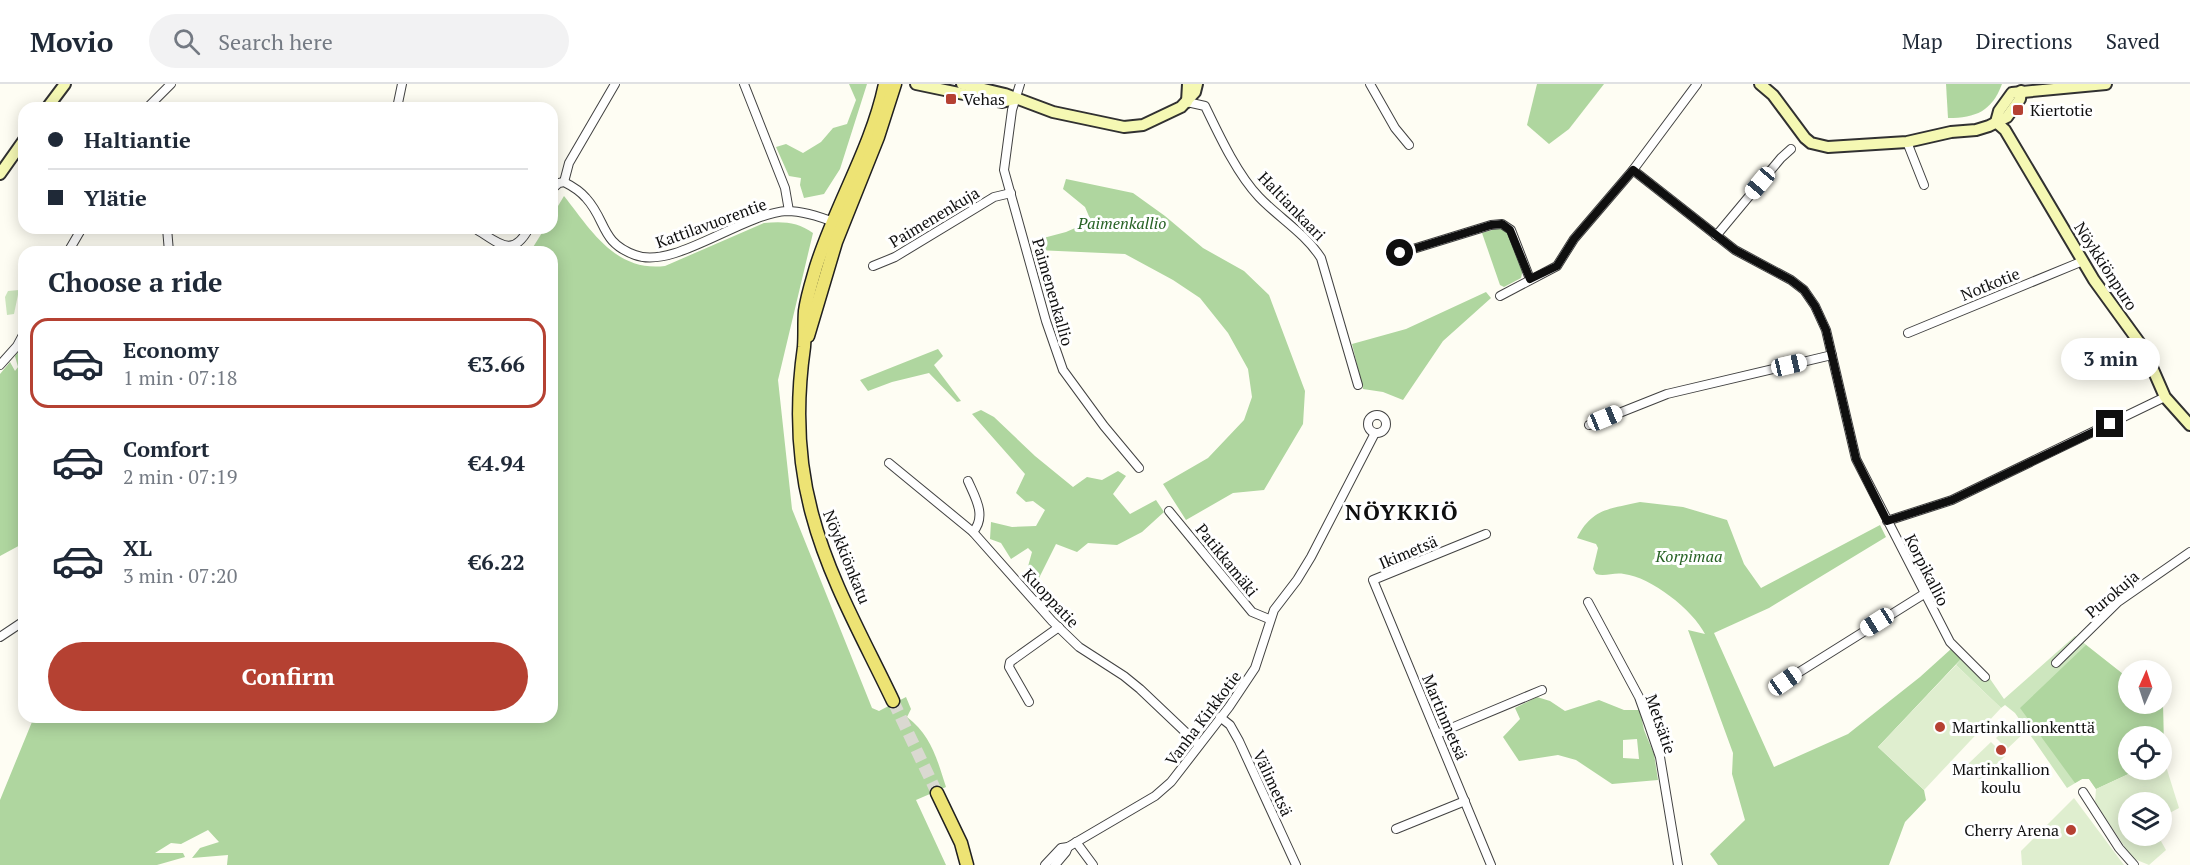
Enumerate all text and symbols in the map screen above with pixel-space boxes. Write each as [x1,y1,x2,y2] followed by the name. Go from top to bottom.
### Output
[149,14,569,68] search box
[30,23,113,60] text: Movio
[170,25,203,58] icon: search
[218,27,333,56] text: Search here
[1902,27,1943,55] text: Map
[1976,27,2073,55] text: Directions
[2106,27,2160,55] text: Saved
[963,88,1005,110] place label: Vehas
[944,92,958,106] marker: Vehas
[2030,99,2093,121] place label: Kiertotie
[2011,103,2025,117] marker: Kiertotie
[84,125,191,154] text: Haltiantie
[1742,163,1778,203] car
[1253,167,1331,246] street label: Haltiankaari
[885,181,983,253] street label: Paimenenkuja
[84,183,147,212] text: Ylätie
[652,193,770,253] street label: Kattilavuorentie
[1077,212,1166,234] park label: Paimenkallio
[2069,218,2143,315] street label: Nöykkiönpuro
[1027,236,1079,349] street label: Paimenenkallio
[1386,239,1413,266] route start
[1957,262,2023,306] street label: Notkotie
[48,264,223,300] text: Choose a ride
[123,335,219,364] text: Economy
[51,336,105,390] icon: car
[2060,337,2160,379] callout: 3 min
[2083,345,2138,372] text: 3 min
[469,349,525,378] text: €3.66
[1769,352,1809,378] car
[123,364,237,391] text: 1 min · 07:18
[1585,403,1625,433] car
[2096,410,2123,437] route end
[123,434,209,463] text: Comfort
[51,435,105,489] icon: car
[469,448,525,477] text: €4.94
[123,463,237,490] text: 2 min · 07:19
[1345,497,1459,526] district label: NÖYKKIÖ
[818,507,876,607] street label: Nöykkiönkatu
[1191,519,1263,601] street label: Patikkamäki
[1375,530,1441,574] street label: Ikimetsä
[1899,530,1955,610] street label: Korpikallio
[123,533,152,562] text: XL
[51,534,105,588] icon: car
[1654,545,1723,567] park label: Korpimaa
[469,547,525,576] text: €6.22
[123,562,237,589] text: 3 min · 07:20
[1018,564,1084,632] street label: Kuoppatie
[2080,565,2144,623] street label: Purokuja
[1857,605,1897,639] car
[48,642,528,711] button: Confirm
[2118,660,2172,714] north arrow
[2118,660,2172,846] map controls
[1765,663,1805,699] car
[1160,666,1246,770] street label: Vanha Kirkkotie
[1417,671,1473,763] street label: Martinmetsä
[1641,691,1681,757] street label: Metsätie
[1952,716,2095,738] place label: Martinkallionkenttä
[1933,720,1947,734] marker: Martinkallionkenttä
[2118,726,2172,780] button: locate
[1994,743,2008,757] marker: Martinkallion koulu
[1248,746,1298,820] street label: Välimetsä
[1952,758,2050,798] place label: Martinkallion koulu
[2118,792,2172,846] button: layers
[1964,819,2059,841] place label: Cherry Arena
[2064,823,2078,837] marker: Cherry Arena

